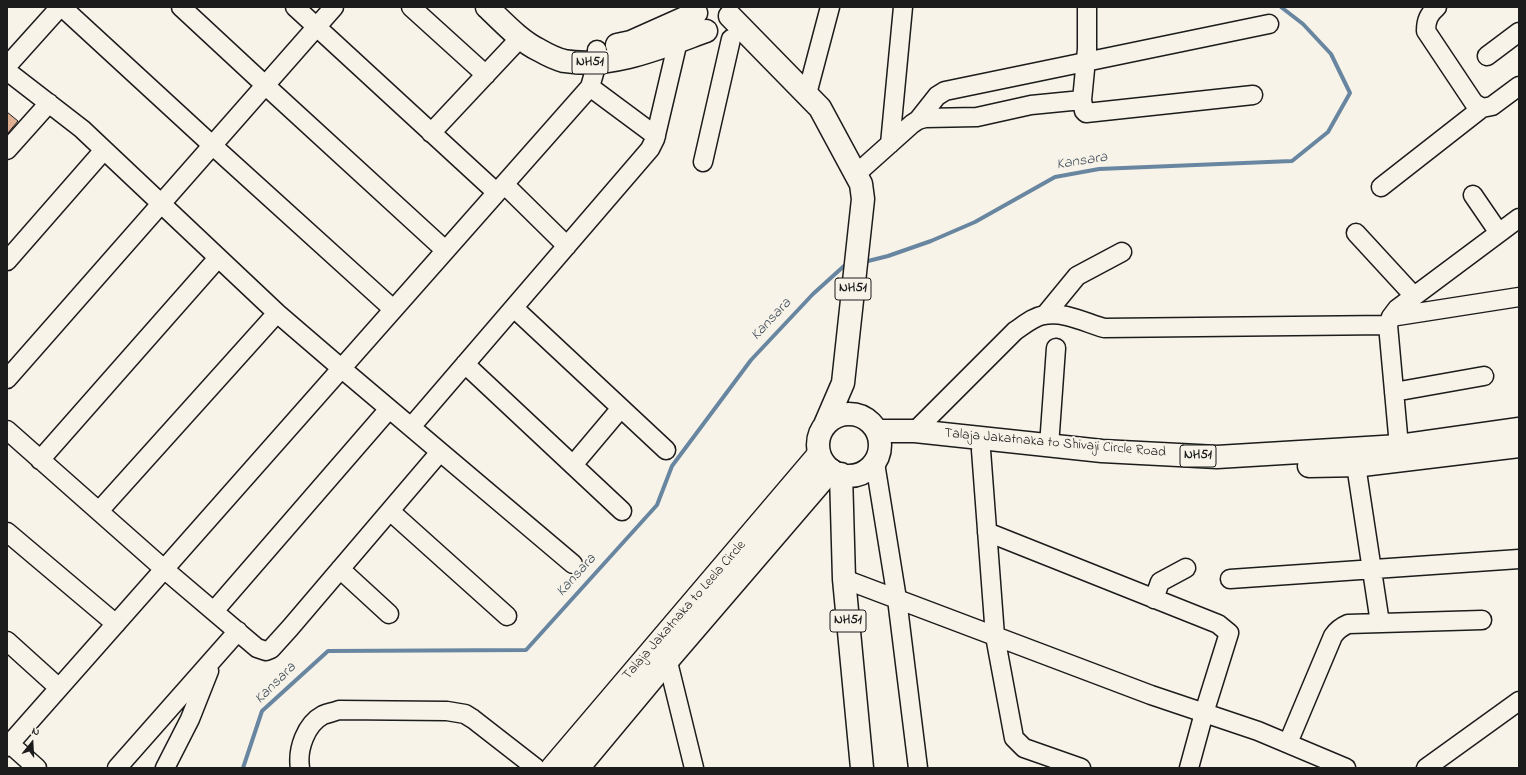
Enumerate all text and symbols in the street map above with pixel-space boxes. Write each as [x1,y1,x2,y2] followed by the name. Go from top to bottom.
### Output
[572,52,608,74] road number: NH51
[1055,149,1109,175] water label: Kansara
[835,278,871,300] road number: NH51
[748,295,796,345] water label: Kansara
[943,426,1167,462] street label: Talaja Jakatnaka to Shivaji Circle Road
[1180,445,1216,467] road number: NH51
[620,538,750,684] street label: Talaja Jakatnaka to Leela Circle
[553,551,601,601] water label: Kansara
[830,610,866,632] road number: NH51
[252,660,300,708] water label: Kansara
[12,723,52,763] north arrow
[30,723,42,740] text: N

